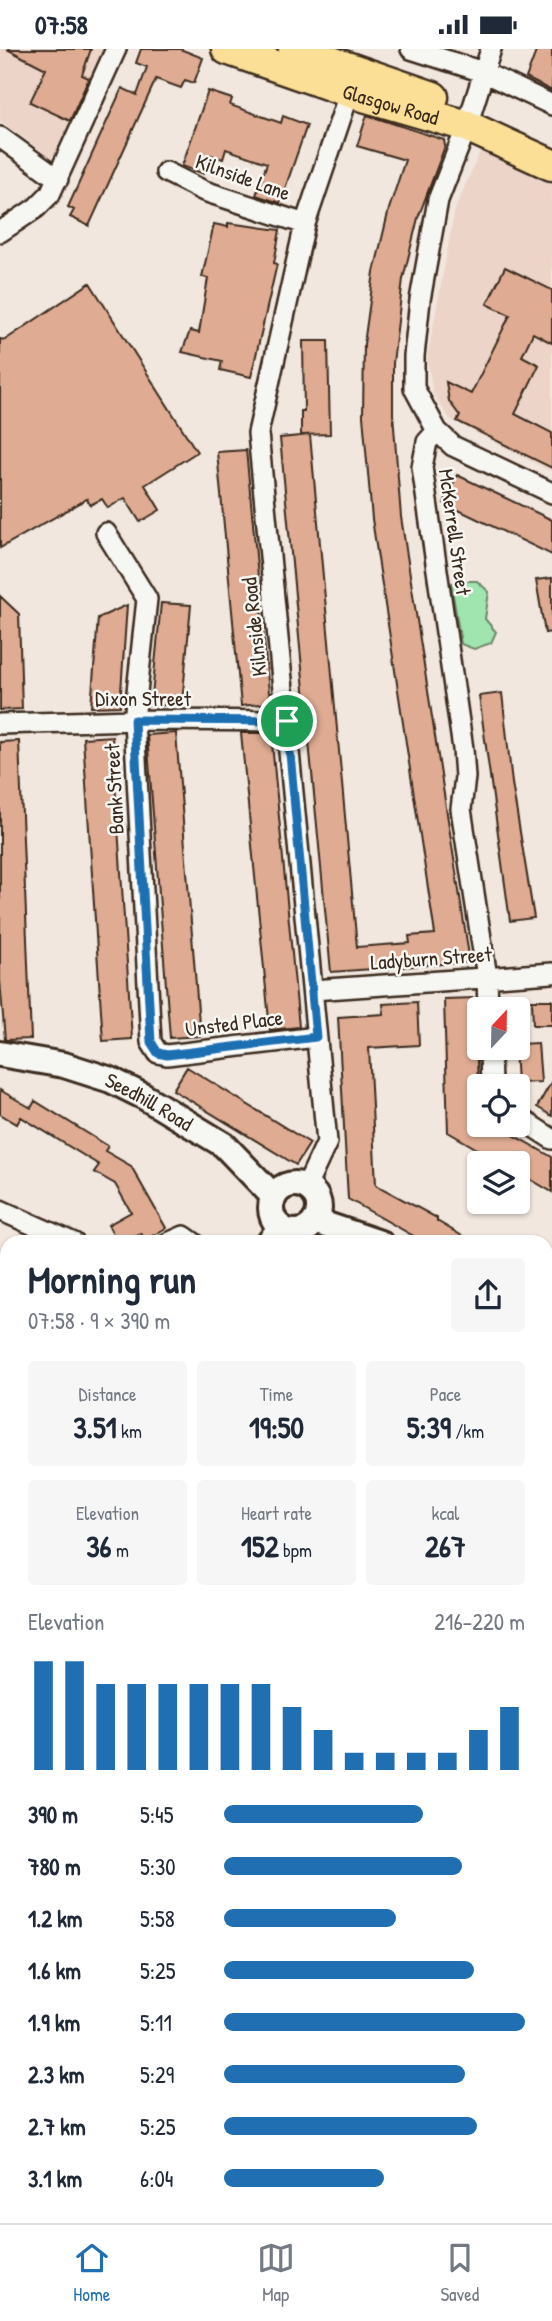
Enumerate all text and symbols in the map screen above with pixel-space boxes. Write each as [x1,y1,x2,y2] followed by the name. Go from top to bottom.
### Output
[35,7,88,42] text: 07:58
[339,76,443,132] street label: Glasgow Road
[192,146,294,208] street label: Kilnside Lane
[432,467,478,598] street label: McKerrell Street
[234,576,274,678] street label: Kilnside Road
[95,684,192,713] street label: Dixon Street
[257,691,317,751] pin
[268,702,306,740] icon: arrive
[97,742,131,835] street label: Bank Street
[369,939,493,977] street label: Ladyburn Street
[467,997,530,1061] north arrow
[467,997,530,1214] map controls
[184,1003,284,1043] street label: Unsted Place
[100,1065,199,1137] street label: Seedhill Road
[467,1074,530,1137] button: locate
[467,1151,530,1214] button: layers
[28,1253,196,1305] text: Morning run
[451,1258,525,1332] button: share
[28,1305,170,1336] text: 07:58 · 9 × 390 m
[78,1381,137,1407] text: Distance
[260,1381,293,1407] text: Time
[430,1381,461,1407] text: Pace
[73,1407,117,1447] text: 3.51
[249,1407,304,1447] text: 19:50
[407,1407,451,1447] text: 5:39
[117,1418,142,1444] text: km
[451,1418,484,1444] text: /km
[76,1500,139,1526] text: Elevation
[241,1500,312,1526] text: Heart rate
[432,1500,459,1526] text: kcal
[86,1526,112,1566] text: 36
[241,1526,279,1566] text: 152
[425,1526,466,1566] text: 267
[112,1537,129,1563] text: m
[279,1537,312,1563] text: bpm
[28,1606,104,1637] text: Elevation
[434,1606,525,1637] text: 216–220 m
[28,1799,78,1830] text: 390 m
[140,1799,173,1830] text: 5:45
[28,1851,81,1882] text: 780 m
[140,1851,176,1882] text: 5:30
[28,1903,83,1934] text: 1.2 km
[140,1903,175,1934] text: 5:58
[28,1955,81,1986] text: 1.6 km
[140,1955,176,1986] text: 5:25
[28,2007,80,2038] text: 1.9 km
[140,2007,172,2038] text: 5:11
[28,2059,84,2090] text: 2.3 km
[140,2059,174,2090] text: 5:29
[28,2111,86,2142] text: 2.7 km
[140,2111,176,2142] text: 5:25
[28,2163,82,2194] text: 3.1 km
[140,2163,173,2194] text: 6:04
[73,2239,111,2307] tab: Home
[257,2239,295,2307] tab: Map
[440,2239,479,2307] tab: Saved

